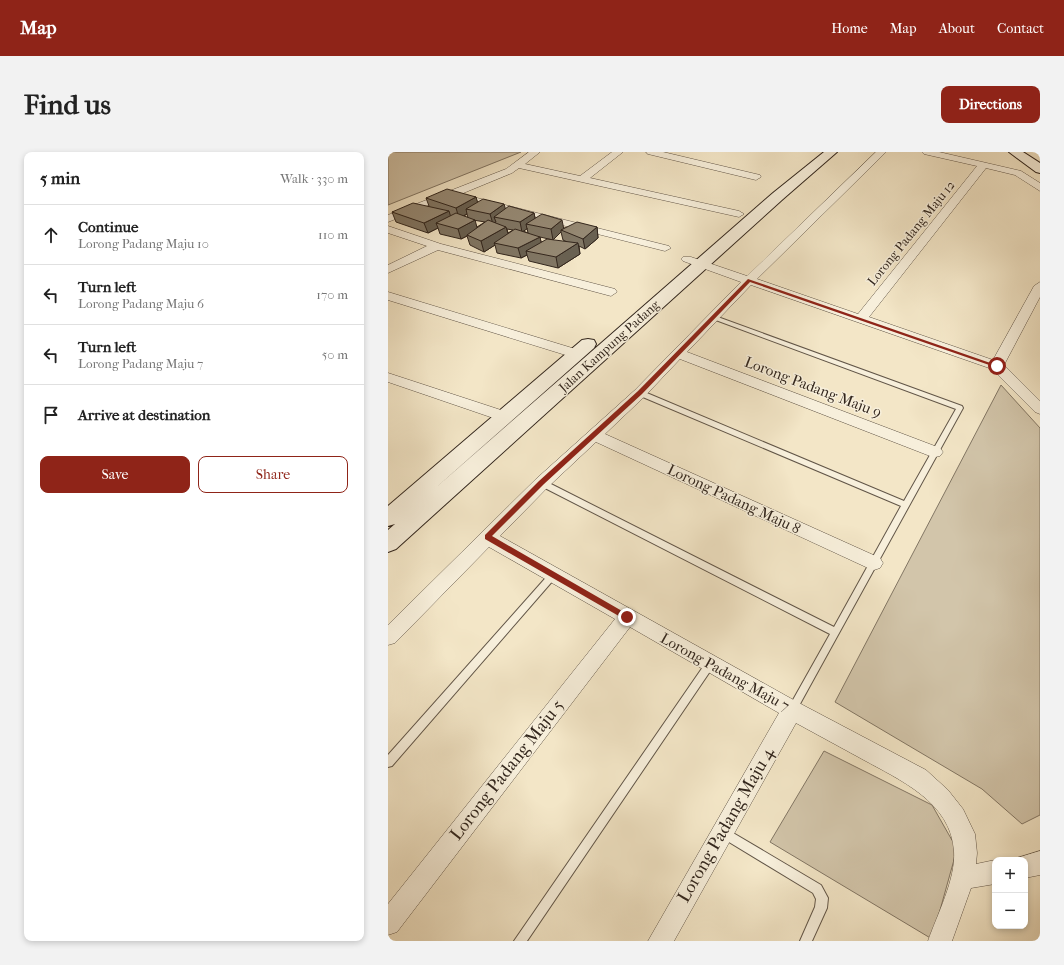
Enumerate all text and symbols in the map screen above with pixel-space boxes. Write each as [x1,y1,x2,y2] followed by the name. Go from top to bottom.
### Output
[20,17,56,39] text: Map
[831,20,868,37] text: Home
[890,20,917,37] text: Map
[939,20,975,37] text: About
[997,20,1044,37] text: Contact
[941,86,1040,123] button: Directions
[24,88,111,121] text: Find us
[40,168,80,188] text: 5 min
[280,171,348,186] text: Walk · 330 m
[864,177,958,288] street label: Lorong Padang Maju 12
[78,218,138,236] text: Continue
[40,224,62,246] icon: ahead
[318,227,348,242] text: 110 m
[78,236,209,251] text: Lorong Padang Maju 10
[78,278,136,296] text: Turn left
[40,284,62,306] icon: left
[316,287,348,302] text: 170 m
[78,296,204,311] text: Lorong Padang Maju 6
[555,296,663,396] street label: Jalan Kampung Padang
[78,338,136,356] text: Turn left
[40,344,62,366] icon: left
[322,347,348,362] text: 50 m
[742,353,884,421] street label: Lorong Padang Maju 9
[78,356,203,371] text: Lorong Padang Maju 7
[988,357,1006,375] route start
[40,404,62,426] icon: arrive
[78,406,210,424] text: Arrive at destination
[40,456,190,493] button: Save
[198,456,348,493] button: Share
[665,460,803,538] street label: Lorong Padang Maju 8
[618,608,636,626] route end
[657,629,793,715] street label: Lorong Padang Maju 7
[446,695,569,845] street label: Lorong Padang Maju 5
[673,743,779,906] street label: Lorong Padang Maju 4
[992,857,1028,929] map controls
[992,857,1028,893] button: +
[992,893,1028,929] button: −

